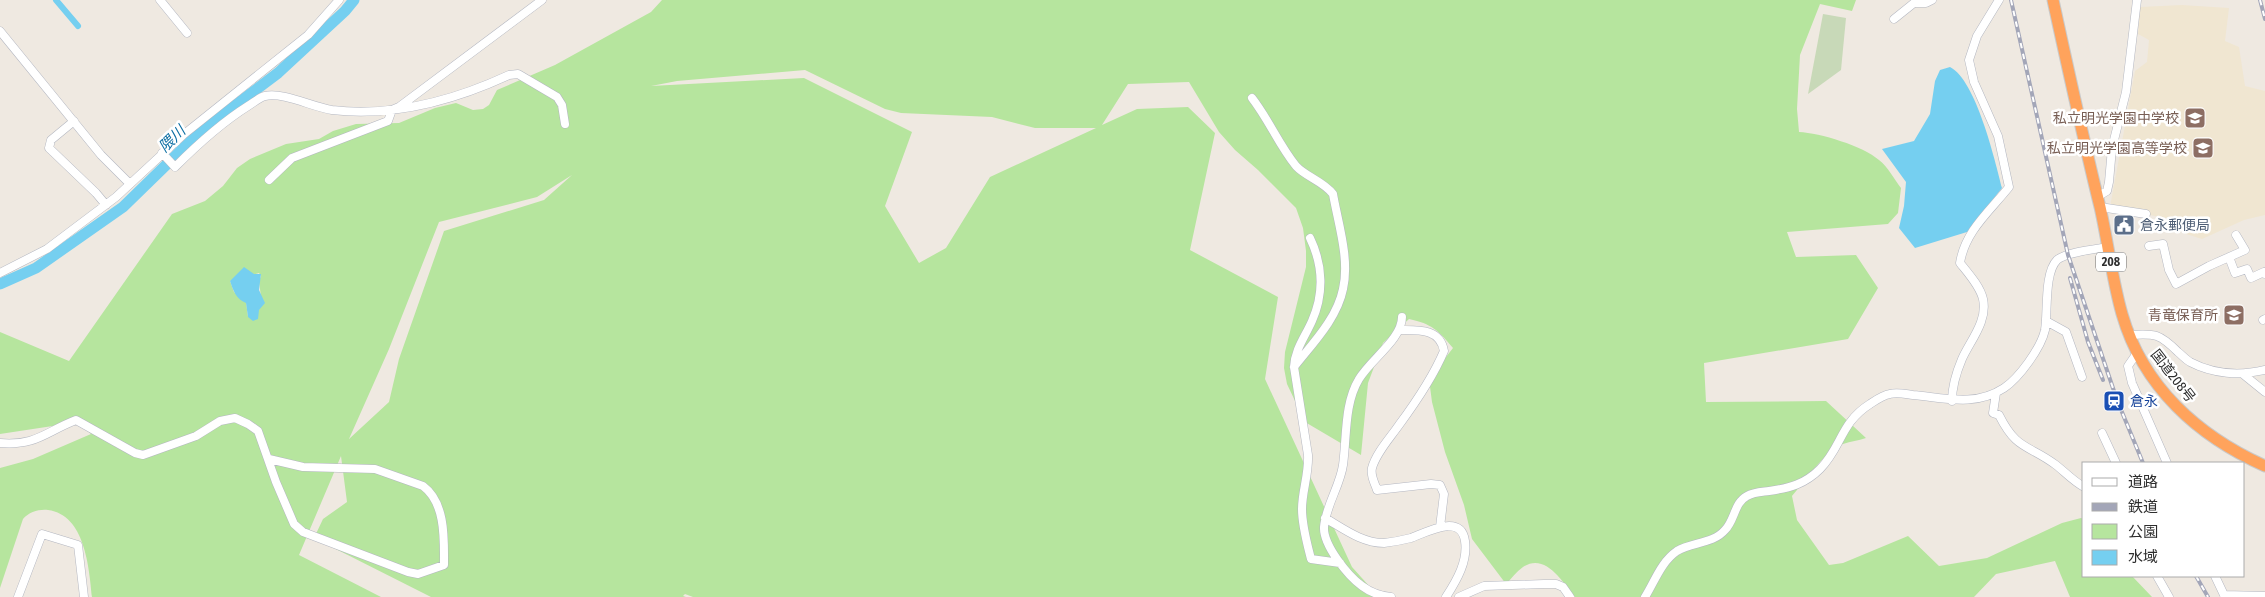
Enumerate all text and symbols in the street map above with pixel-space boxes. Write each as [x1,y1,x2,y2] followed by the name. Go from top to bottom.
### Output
[2183,106,2207,130] school or university icon: 私立明光学園中学校
[2053,110,2179,127] place label: 私立明光学園中学校
[155,121,190,156] water label: 隈川
[2191,136,2215,160] school or university icon: 私立明光学園高等学校
[2047,140,2187,157] place label: 私立明光学園高等学校
[2112,213,2136,237] public building icon: 倉永郵便局
[2140,217,2210,234] place label: 倉永郵便局
[2096,252,2126,272] road number: 208
[2222,303,2246,327] school or university icon: 青竜保育所
[2148,307,2218,324] place label: 青竜保育所
[2147,346,2199,406] street label: 国道208号
[2102,389,2126,413] station icon: 倉永
[2130,393,2158,410] place label: 倉永
[2082,462,2245,577] legend
[2128,473,2158,491] text: 道路
[2128,498,2158,516] text: 鉄道
[2128,523,2158,541] text: 公園
[2128,548,2158,566] text: 水域

